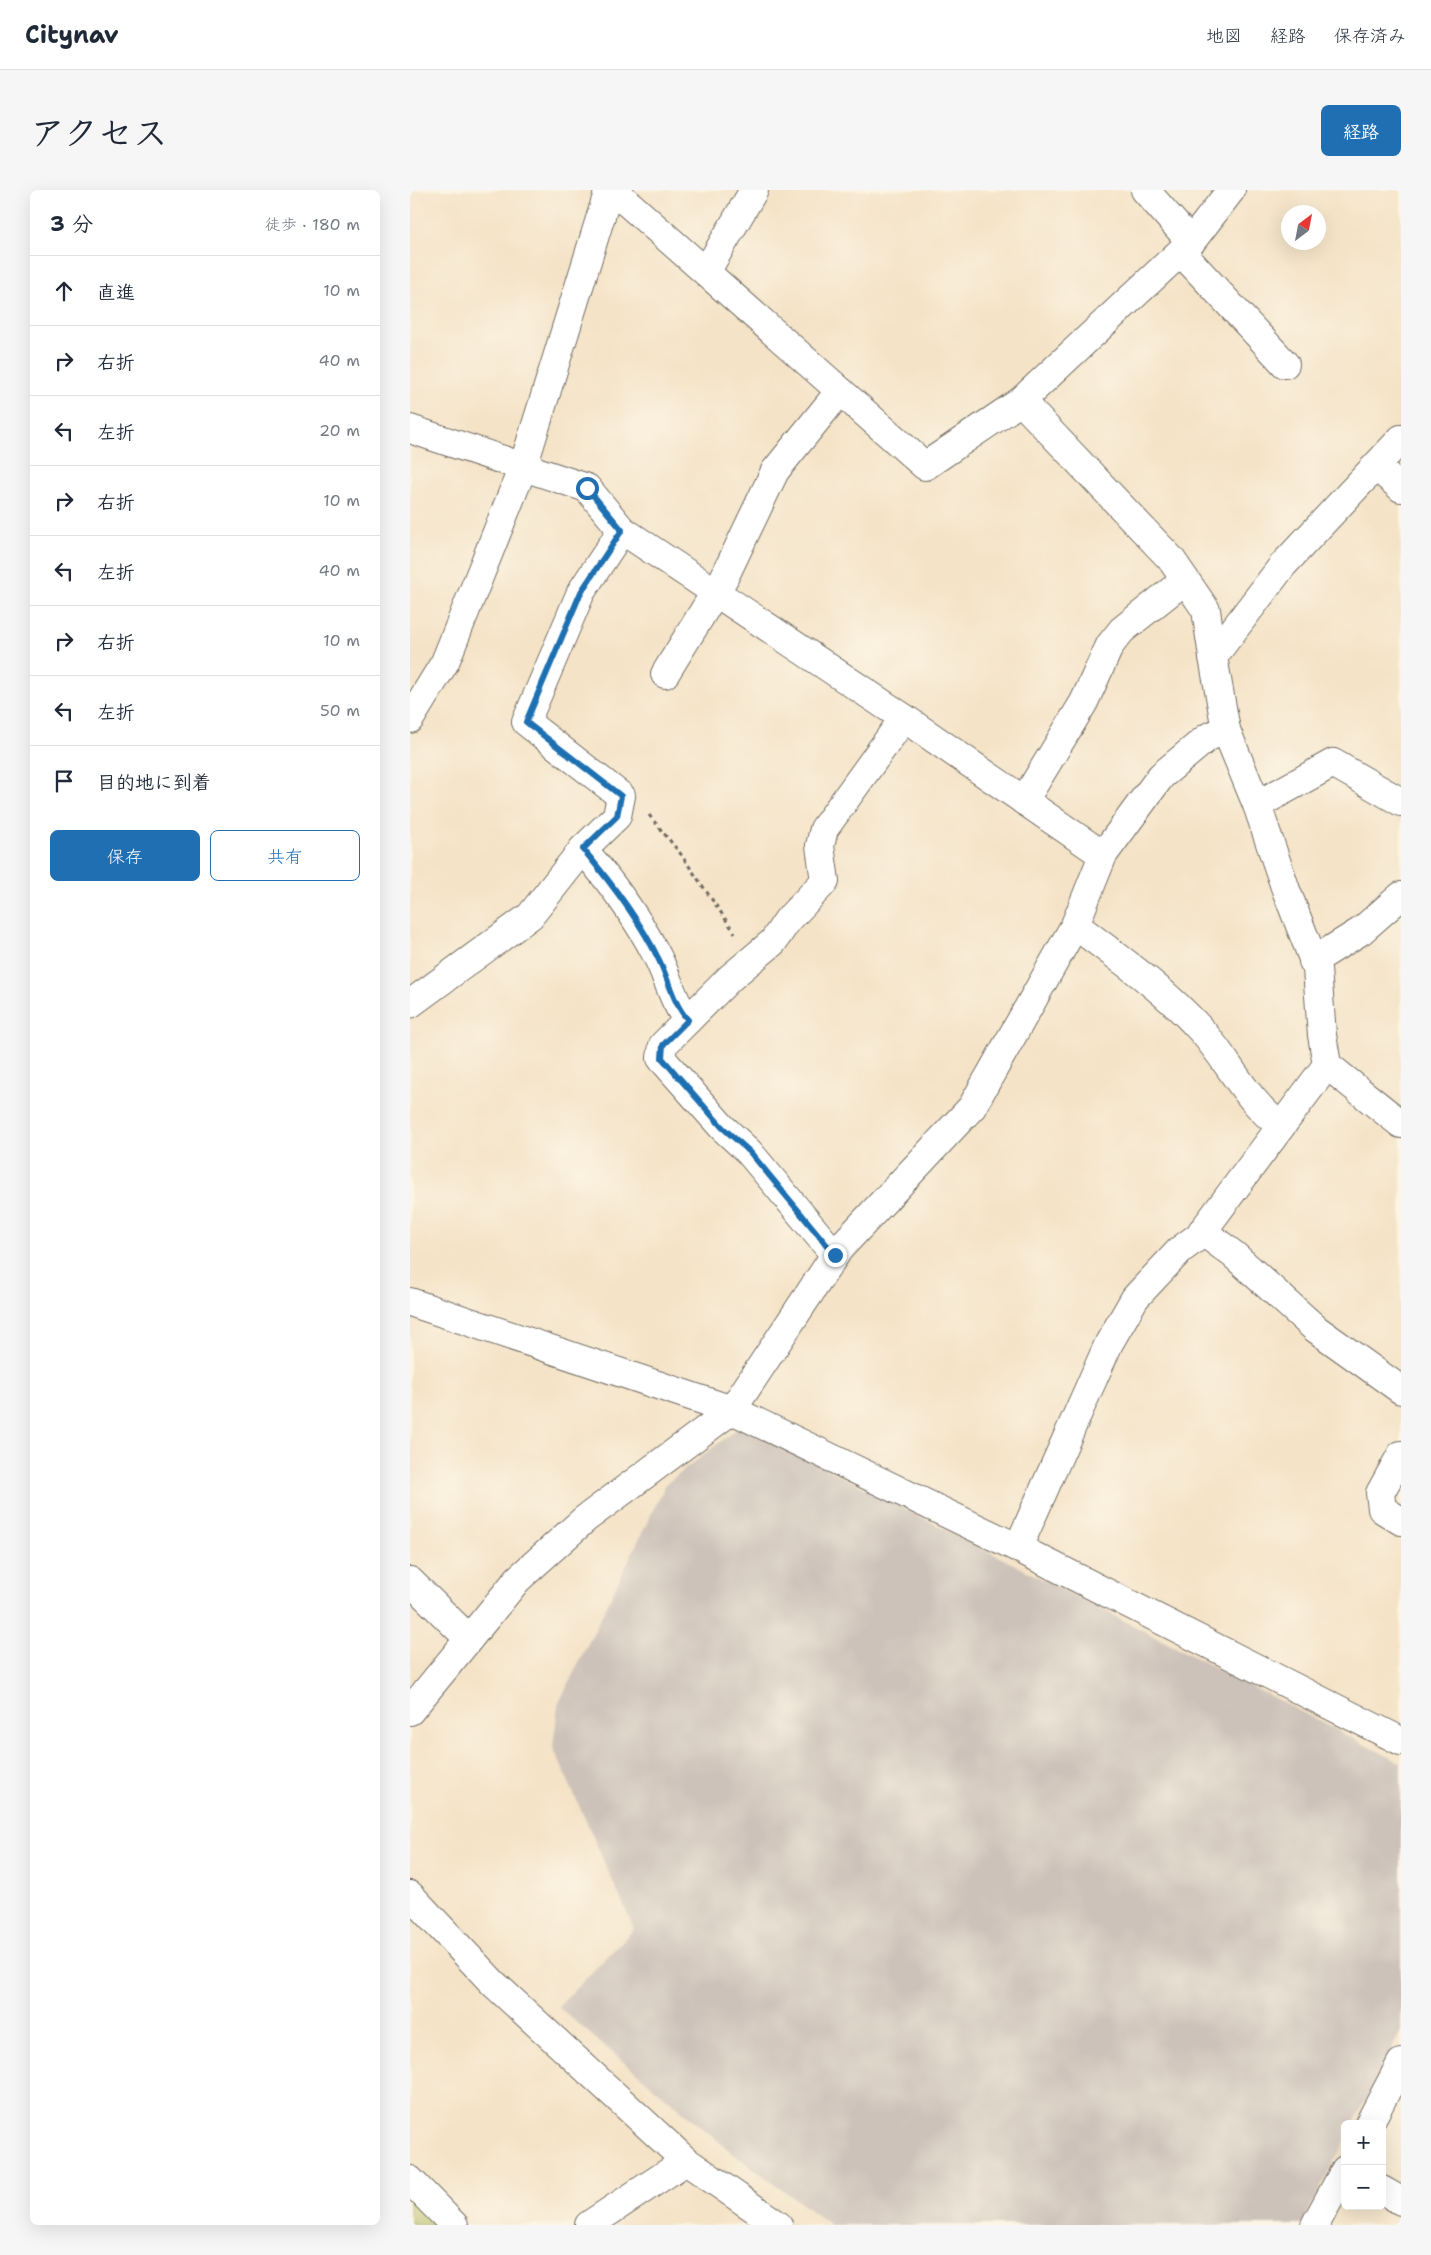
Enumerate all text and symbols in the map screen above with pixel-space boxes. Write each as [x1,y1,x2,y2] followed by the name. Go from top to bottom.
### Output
[25,19,119,51] text: Citynav
[1206,24,1242,48] text: 地図
[1270,24,1306,48] text: 経路
[1334,24,1406,48] text: 保存済み
[1321,105,1401,156] button: 経路
[30,109,168,156] text: アクセス
[1281,205,1326,250] north arrow
[50,210,93,238] text: 3 分
[265,214,360,235] text: 徒歩 · 180 m
[50,277,78,305] icon: ahead
[97,280,135,305] text: 直進
[323,280,360,301] text: 10 m
[50,347,78,375] icon: right
[97,350,135,375] text: 右折
[318,350,360,371] text: 40 m
[50,417,78,445] icon: left
[97,420,135,445] text: 左折
[319,420,360,441] text: 20 m
[576,477,599,500] route start
[50,487,78,515] icon: right
[97,490,135,515] text: 右折
[323,490,360,511] text: 10 m
[50,557,78,585] icon: left
[97,560,135,585] text: 左折
[318,560,360,581] text: 40 m
[50,627,78,655] icon: right
[97,630,135,655] text: 右折
[323,630,360,651] text: 10 m
[50,697,78,725] icon: left
[97,700,135,725] text: 左折
[320,700,360,721] text: 50 m
[50,767,78,795] icon: arrive
[97,770,211,795] text: 目的地に到着
[50,830,200,881] button: 保存
[210,830,360,881] button: 共有
[824,1244,847,1267] route end
[1341,2120,1386,2210] map controls
[1341,2120,1386,2165] button: +
[1341,2165,1386,2210] button: −

